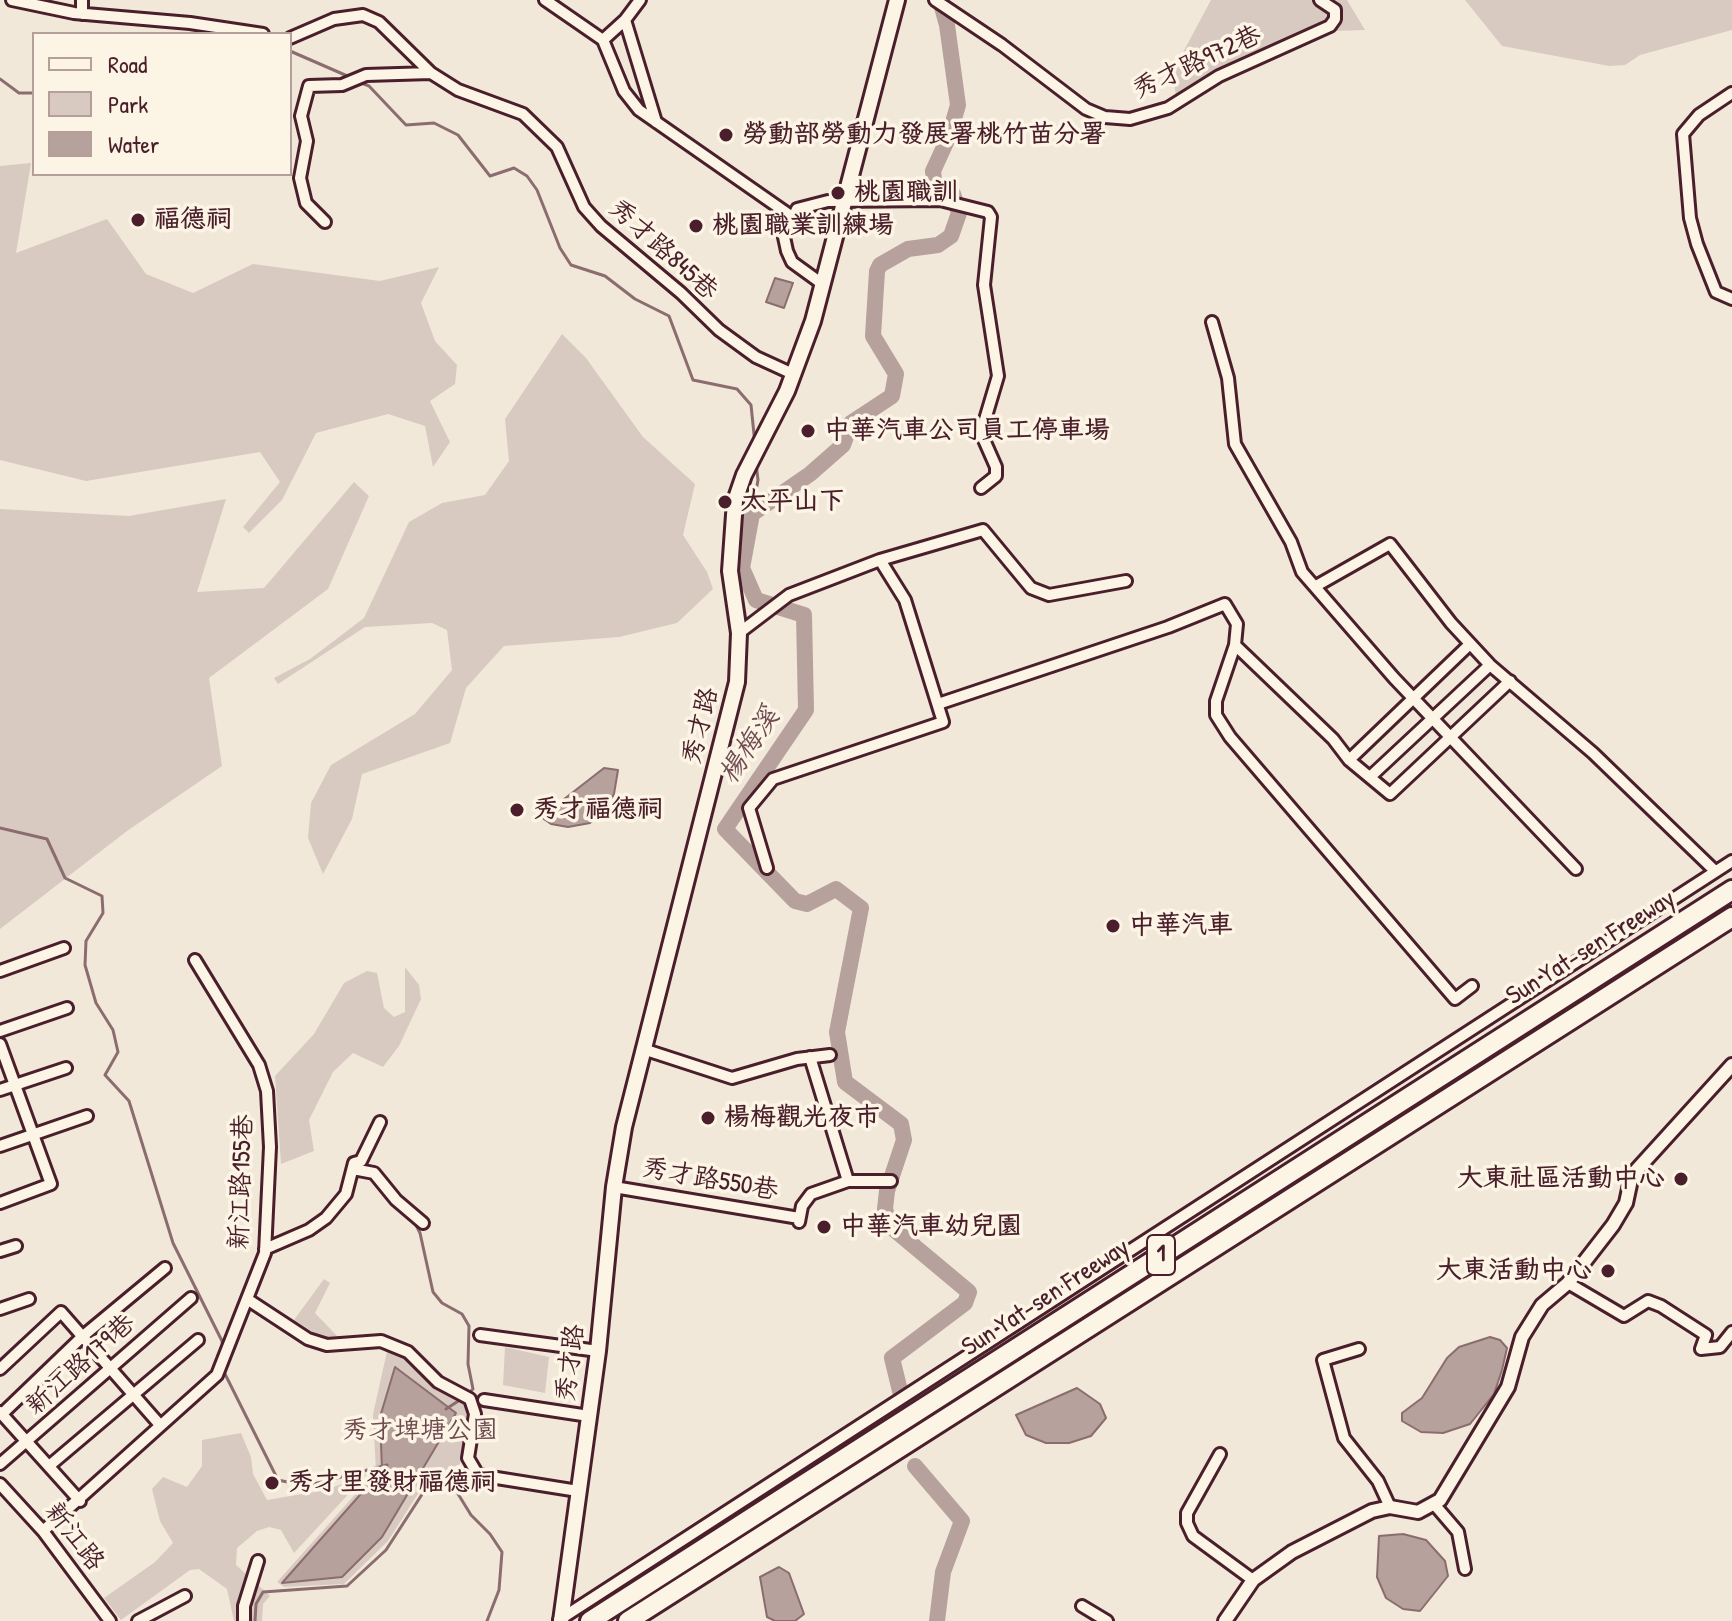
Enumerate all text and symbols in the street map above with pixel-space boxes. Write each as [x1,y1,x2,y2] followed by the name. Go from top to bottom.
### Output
[1128,20,1266,106] street label: 秀才路972巷
[32,32,292,176] legend
[108,48,147,80] text: Road
[108,88,148,120] text: Park
[742,119,1106,151] place label: 勞動部勞動力發展署桃竹苗分署
[717,126,735,144] marker: 勞動部勞動力發展署桃竹苗分署
[108,128,159,160] text: Water
[854,177,958,209] place label: 桃園職訓
[829,184,847,202] marker: 桃園職訓
[602,193,724,307] street label: 秀才路845巷
[154,204,232,236] place label: 福德祠
[712,210,894,242] place label: 桃園職業訓練場
[129,211,147,229] marker: 福德祠
[687,217,705,235] marker: 桃園職業訓練場
[824,415,1110,447] place label: 中華汽車公司員工停車場
[799,422,817,440] marker: 中華汽車公司員工停車場
[741,486,845,518] place label: 太平山下
[716,493,734,511] marker: 太平山下
[676,684,726,768] street label: 秀才路
[713,702,787,790] water label: 楊梅溪
[533,794,663,826] place label: 秀才福德祠
[508,801,526,819] marker: 秀才福德祠
[1501,884,1681,1012] street label: Sun Yat-sen Freeway
[1129,910,1233,942] place label: 中華汽車
[1104,917,1122,935] marker: 中華汽車
[724,1102,880,1134] place label: 楊梅觀光夜市
[699,1109,717,1127] marker: 楊梅觀光夜市
[224,1114,260,1250] street label: 新江路155巷
[640,1153,780,1207] street label: 秀才路550巷
[1457,1163,1665,1195] place label: 大東社區活動中心
[1672,1170,1690,1188] marker: 大東社區活動中心
[840,1211,1022,1243] place label: 中華汽車幼兒園
[815,1218,833,1236] marker: 中華汽車幼兒園
[957,1232,1135,1364] street label: Sun Yat-sen Freeway
[1147,1235,1175,1275] road number: 1
[1436,1255,1592,1287] place label: 大東活動中心
[1599,1262,1617,1280] marker: 大東活動中心
[20,1308,142,1422] street label: 新江路179巷
[551,1322,591,1404] street label: 秀才路
[342,1415,498,1447] park label: 秀才埤塘公園
[288,1467,496,1499] place label: 秀才里發財福德祠
[263,1474,281,1492] marker: 秀才里發財福德祠
[38,1497,110,1577] street label: 新江路

